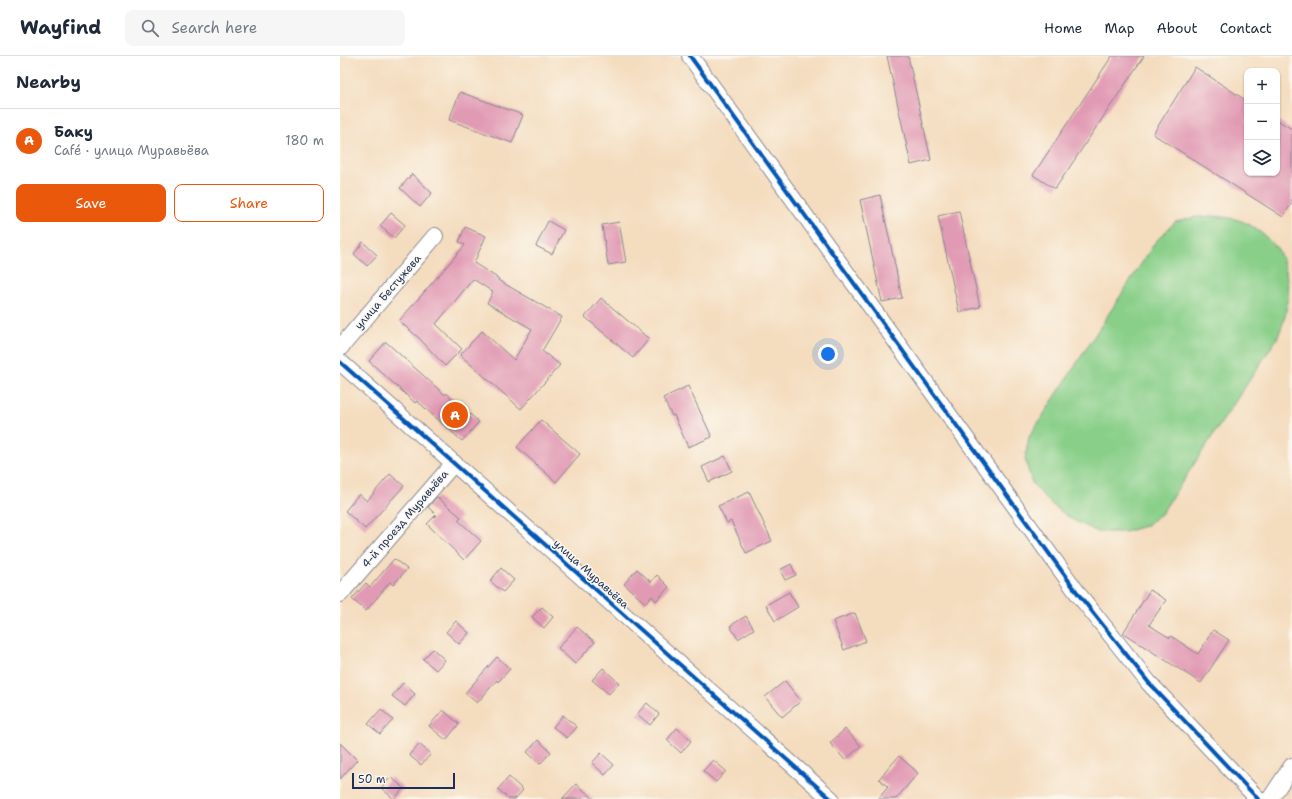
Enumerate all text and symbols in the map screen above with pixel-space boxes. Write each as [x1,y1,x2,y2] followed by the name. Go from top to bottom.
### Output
[125,10,405,46] search box
[20,15,101,40] text: Wayfind
[139,17,161,39] icon: search
[171,18,257,38] text: Search here
[1044,19,1083,37] text: Home
[1105,19,1135,37] text: Map
[1157,19,1198,37] text: About
[1220,19,1272,37] text: Contact
[1244,68,1280,176] map controls
[1244,68,1280,104] button: +
[16,71,81,93] text: Nearby
[1244,104,1280,140] button: −
[54,122,93,142] text: Баку
[24,132,34,149] text: A
[285,132,324,149] text: 180 m
[1244,140,1280,176] button: layers
[54,142,209,159] text: Café · улица Муравьёва
[16,184,166,222] button: Save
[174,184,324,222] button: Share
[351,251,425,333] street label: улица Бестужева
[818,344,838,364] your location
[442,400,468,430] pin: A
[358,467,452,571] street label: 4-й проезд Муравьёва
[550,536,632,612] street label: улица Муравьёва
[352,771,455,790] scale bar
[358,772,386,787] text: 50 m

